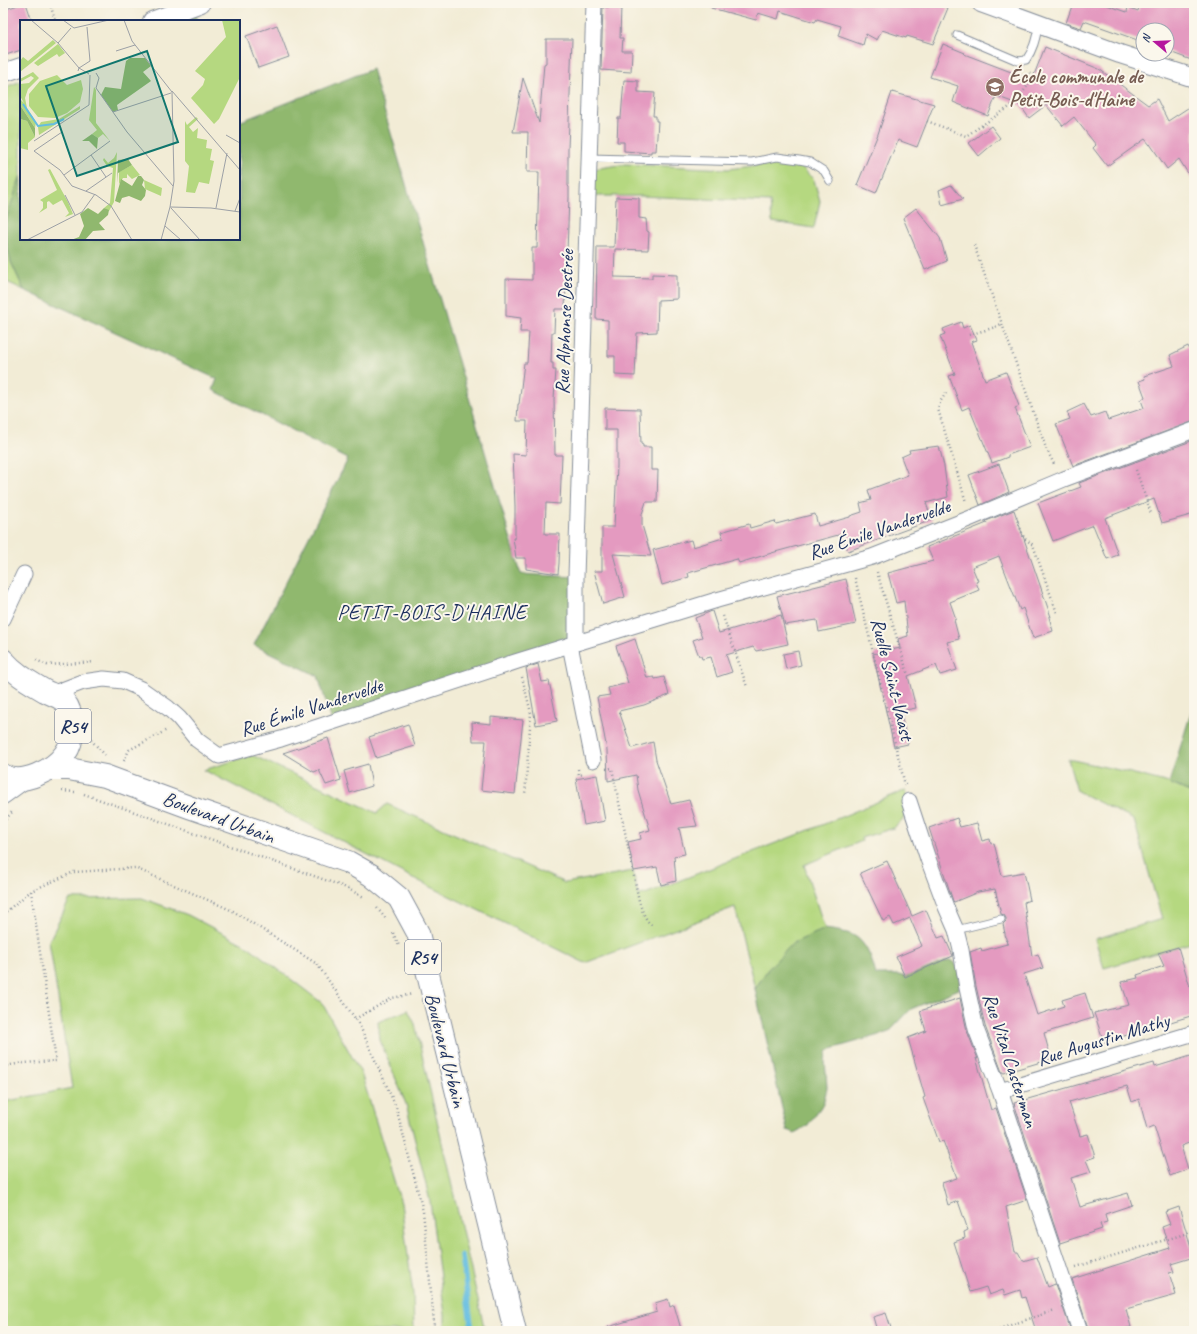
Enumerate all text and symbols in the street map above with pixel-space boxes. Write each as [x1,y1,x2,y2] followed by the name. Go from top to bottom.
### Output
[20,20,240,240] inset map
[1135,22,1175,62] north arrow
[1138,31,1154,44] text: N
[1009,64,1145,112] place label: École communale de Petit-Bois-d'Haine
[984,76,1006,98] school or university icon: École communale de Petit-Bois-d'Haine
[549,248,580,395] street label: Rue Alphonse Destrée
[805,493,955,565] street label: Rue Émile Vandervelde
[337,599,529,625] district label: PETIT-BOIS-D'HAINE
[865,615,920,745] street label: Ruelle Saint-Vaast
[237,672,387,742] street label: Rue Émile Vandervelde
[55,709,91,743] road number: R54
[160,786,279,850] street label: Boulevard Urbain
[405,940,441,974] road number: R54
[419,990,472,1111] street label: Boulevard Urbain
[977,990,1044,1131] street label: Rue Vital Casterman
[1034,1007,1174,1071] street label: Rue Augustin Mathy

